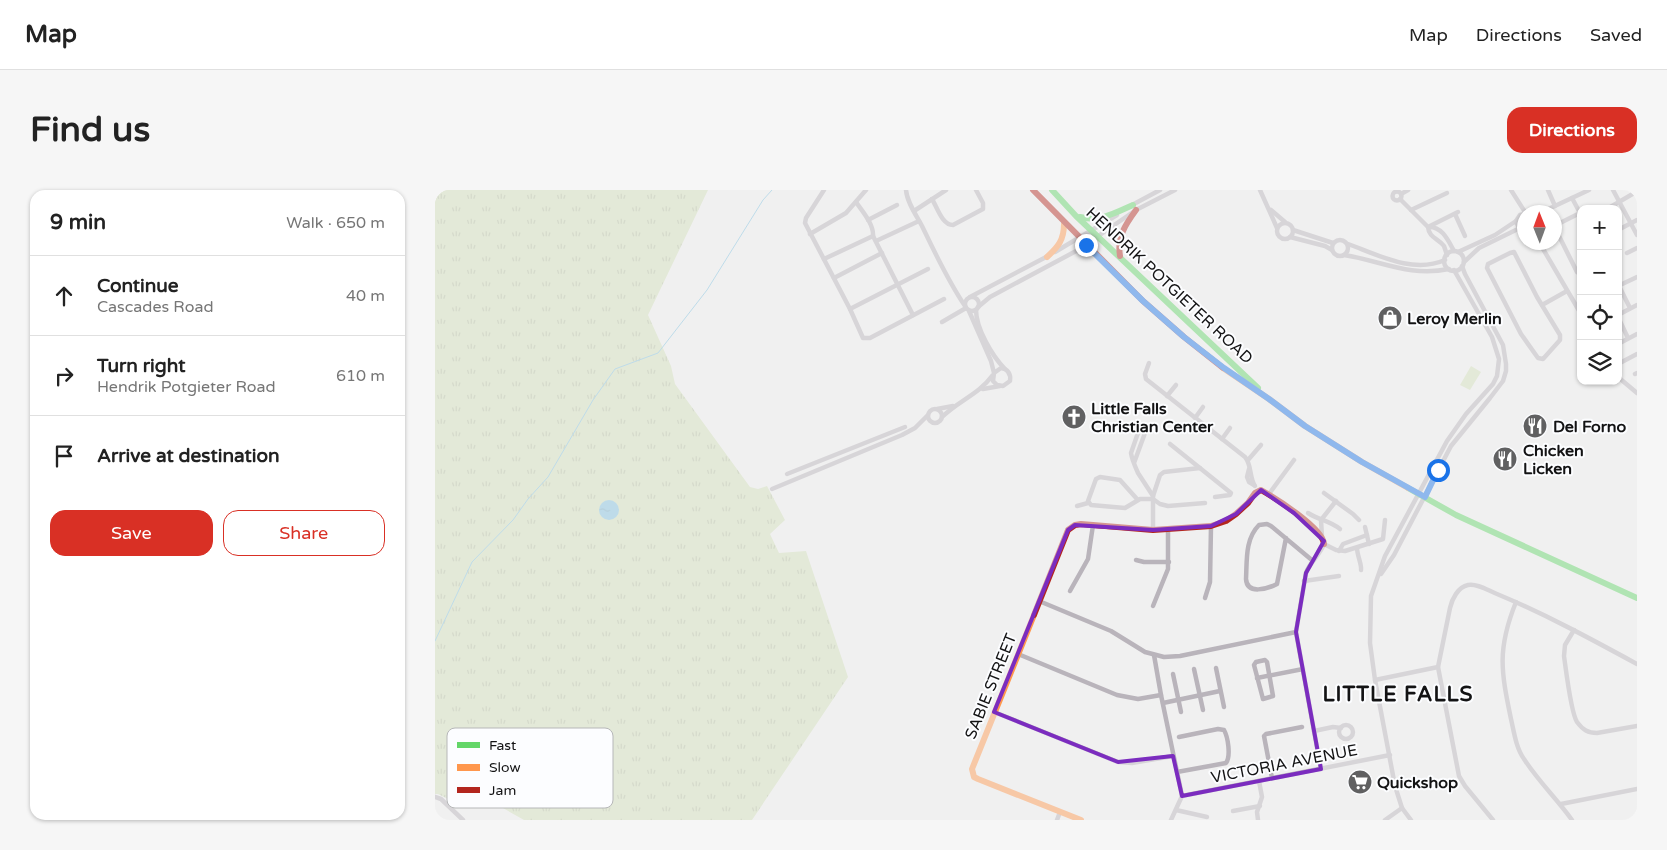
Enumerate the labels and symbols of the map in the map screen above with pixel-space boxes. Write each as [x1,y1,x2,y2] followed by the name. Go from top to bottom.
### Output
[1082,203,1257,368] street label: HENDRIK POTGIETER ROAD
[1517,205,1562,250] north arrow
[1075,234,1098,257] route end
[1377,305,1403,331] shop icon: Leroy Merlin
[1407,309,1502,329] place label: Leroy Merlin
[1091,399,1214,437] place label: Little Falls Christian Center
[1061,404,1087,430] church icon: Little Falls Christian Center
[1522,413,1548,439] restaurant icon: Del Forno
[1553,417,1627,437] place label: Del Forno
[1523,441,1584,479] place label: Chicken Licken
[1492,446,1518,472] restaurant icon: Chicken Licken
[1427,459,1450,482] route start
[961,630,1021,742] street label: SABIE STREET
[1322,682,1474,707] district label: LITTLE FALLS
[447,728,613,808] legend
[489,737,517,754] text: Fast
[1209,740,1359,788] street label: VICTORIA AVENUE
[489,759,521,776] text: Slow
[1347,769,1373,795] supermarket icon: Quickshop
[1377,773,1458,793] place label: Quickshop
[489,782,516,799] text: Jam

